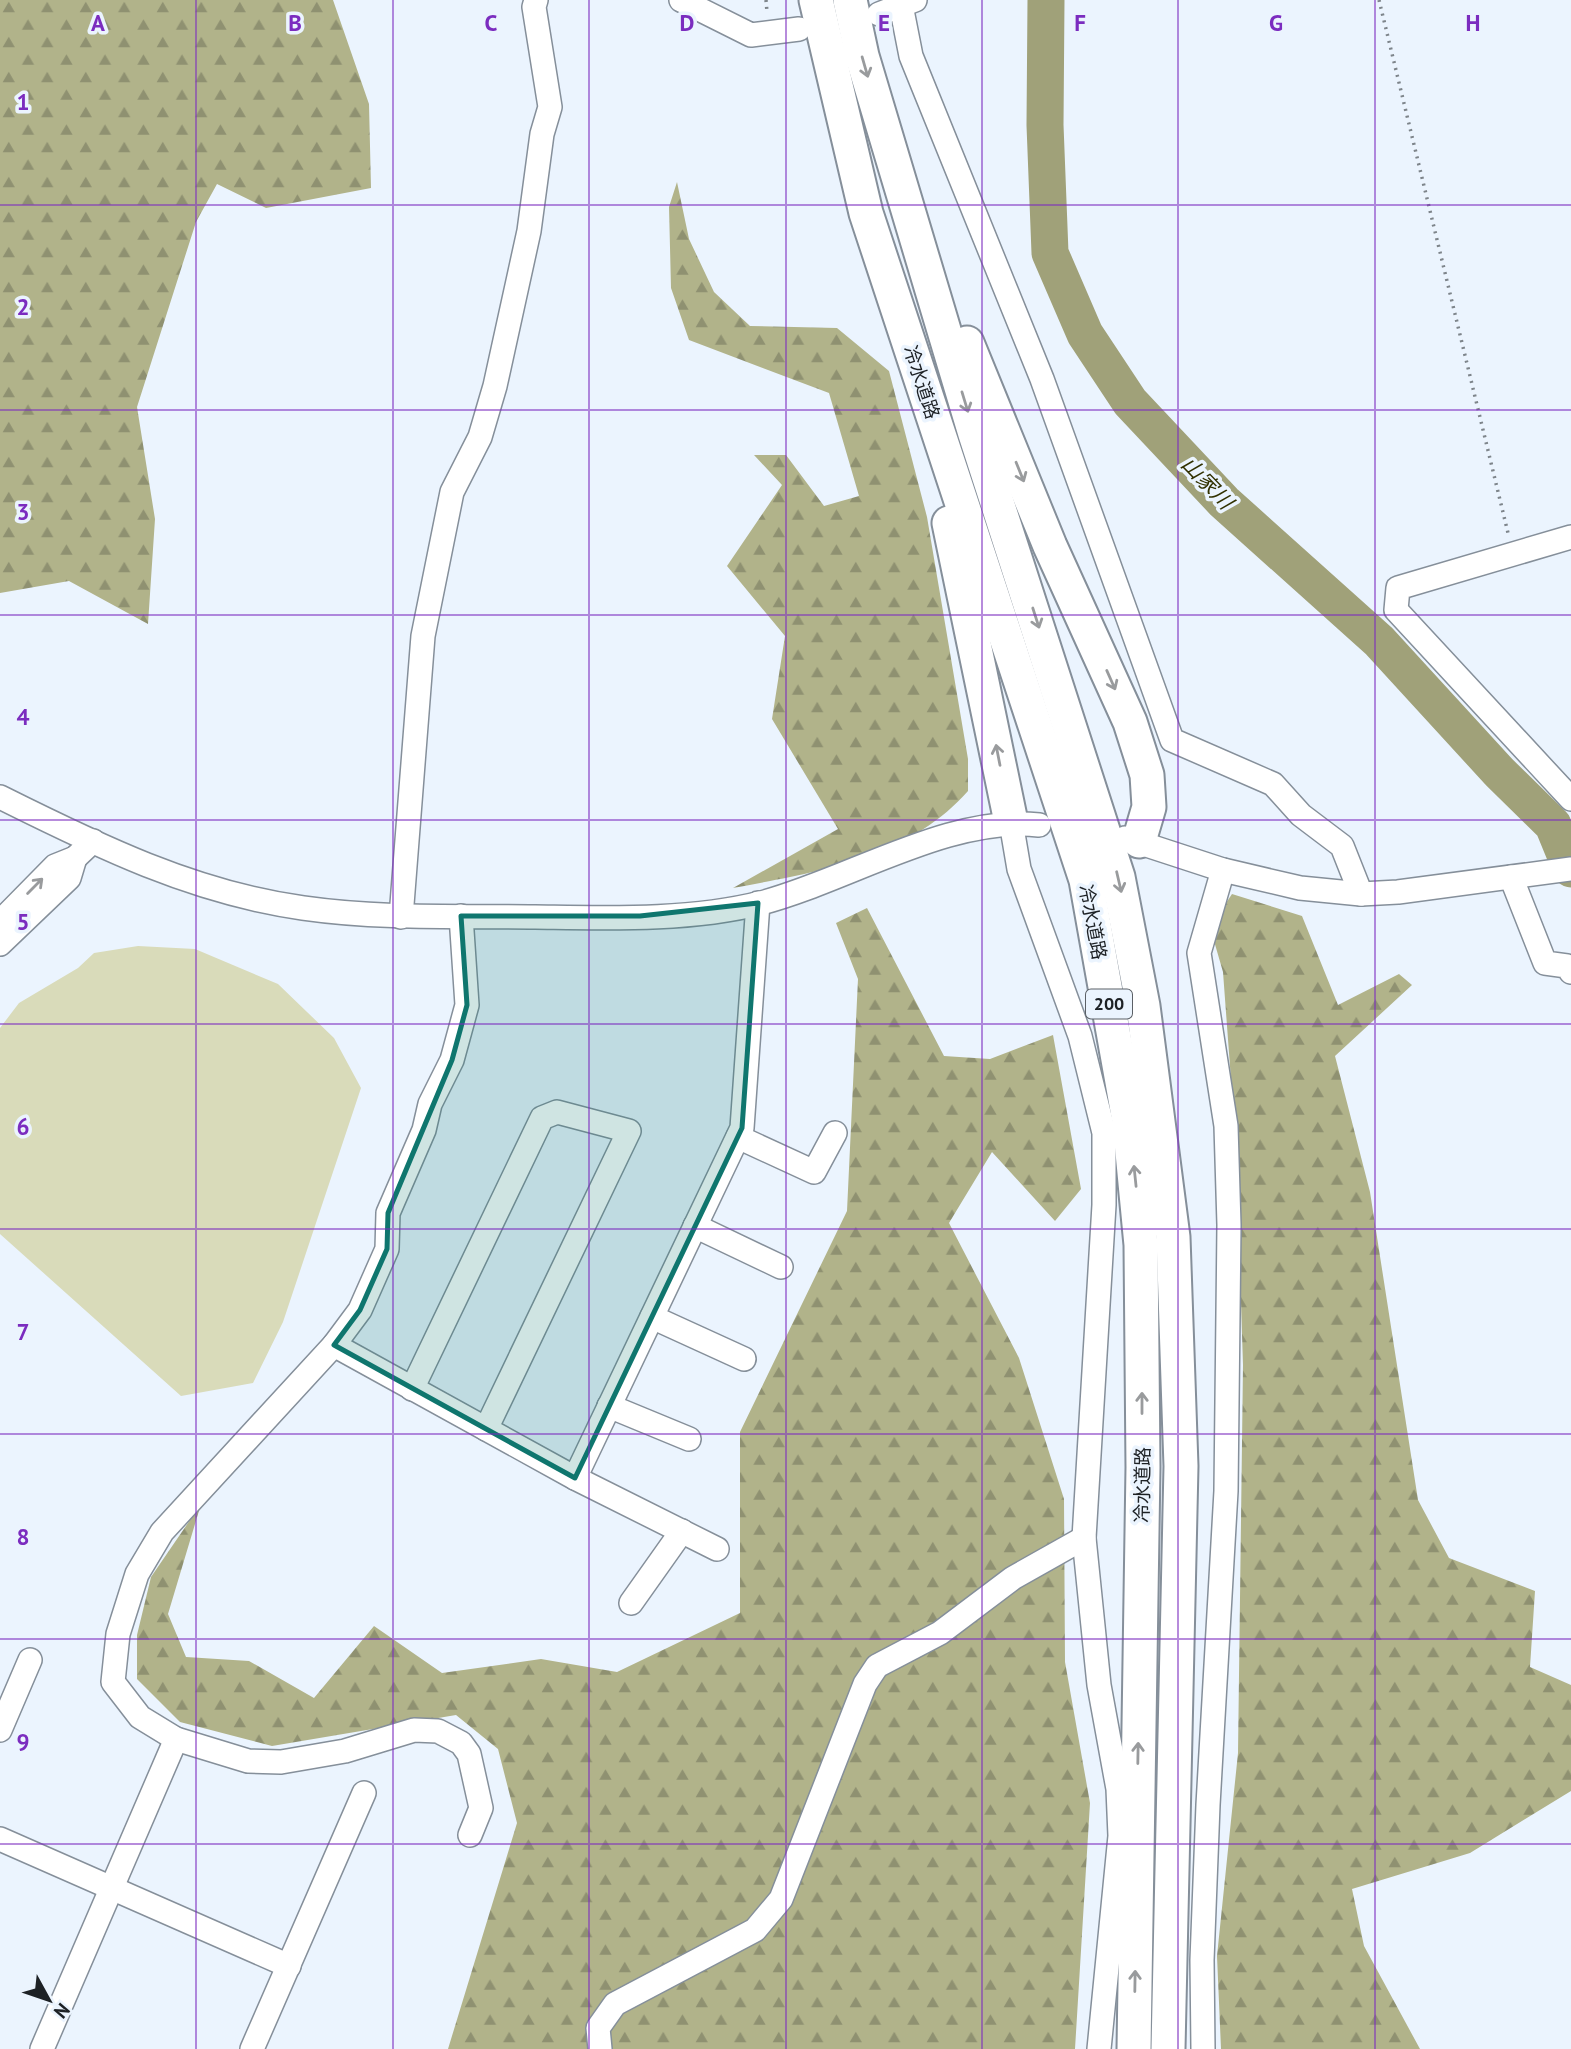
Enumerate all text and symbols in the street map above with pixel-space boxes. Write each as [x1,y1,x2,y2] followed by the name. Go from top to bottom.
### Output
[91,8,105,37] text: A
[288,8,302,37] text: B
[485,8,498,37] text: C
[680,8,694,37] text: D
[878,8,890,37] text: E
[1074,8,1086,37] text: F
[1269,8,1283,37] text: G
[1466,8,1480,37] text: H
[860,55,873,77] one-way arrow
[16,87,30,116] text: 1
[16,292,30,321] text: 2
[899,342,945,422] street label: 冷水道路
[959,391,972,413] one-way arrow
[1176,451,1240,516] water label: 山家川
[1014,461,1027,482] one-way arrow
[16,497,30,526] text: 3
[1031,607,1044,629] one-way arrow
[1105,669,1118,690] one-way arrow
[16,702,30,731] text: 4
[991,744,1004,767] one-way arrow
[1113,870,1126,893] one-way arrow
[26,878,43,895] one-way arrow
[1074,882,1112,962] street label: 冷水道路
[16,907,30,936] text: 5
[1086,989,1132,1018] road number: 200
[16,1112,30,1141] text: 6
[1128,1165,1141,1188] one-way arrow
[16,1317,30,1346] text: 7
[1136,1392,1149,1415] one-way arrow
[1129,1447,1155,1523] street label: 冷水道路
[16,1522,30,1551] text: 8
[16,1727,30,1756] text: 9
[1132,1742,1145,1765] one-way arrow
[14,1965,84,2035] north arrow
[1128,1970,1142,1993] one-way arrow
[49,1998,75,2023] text: N

